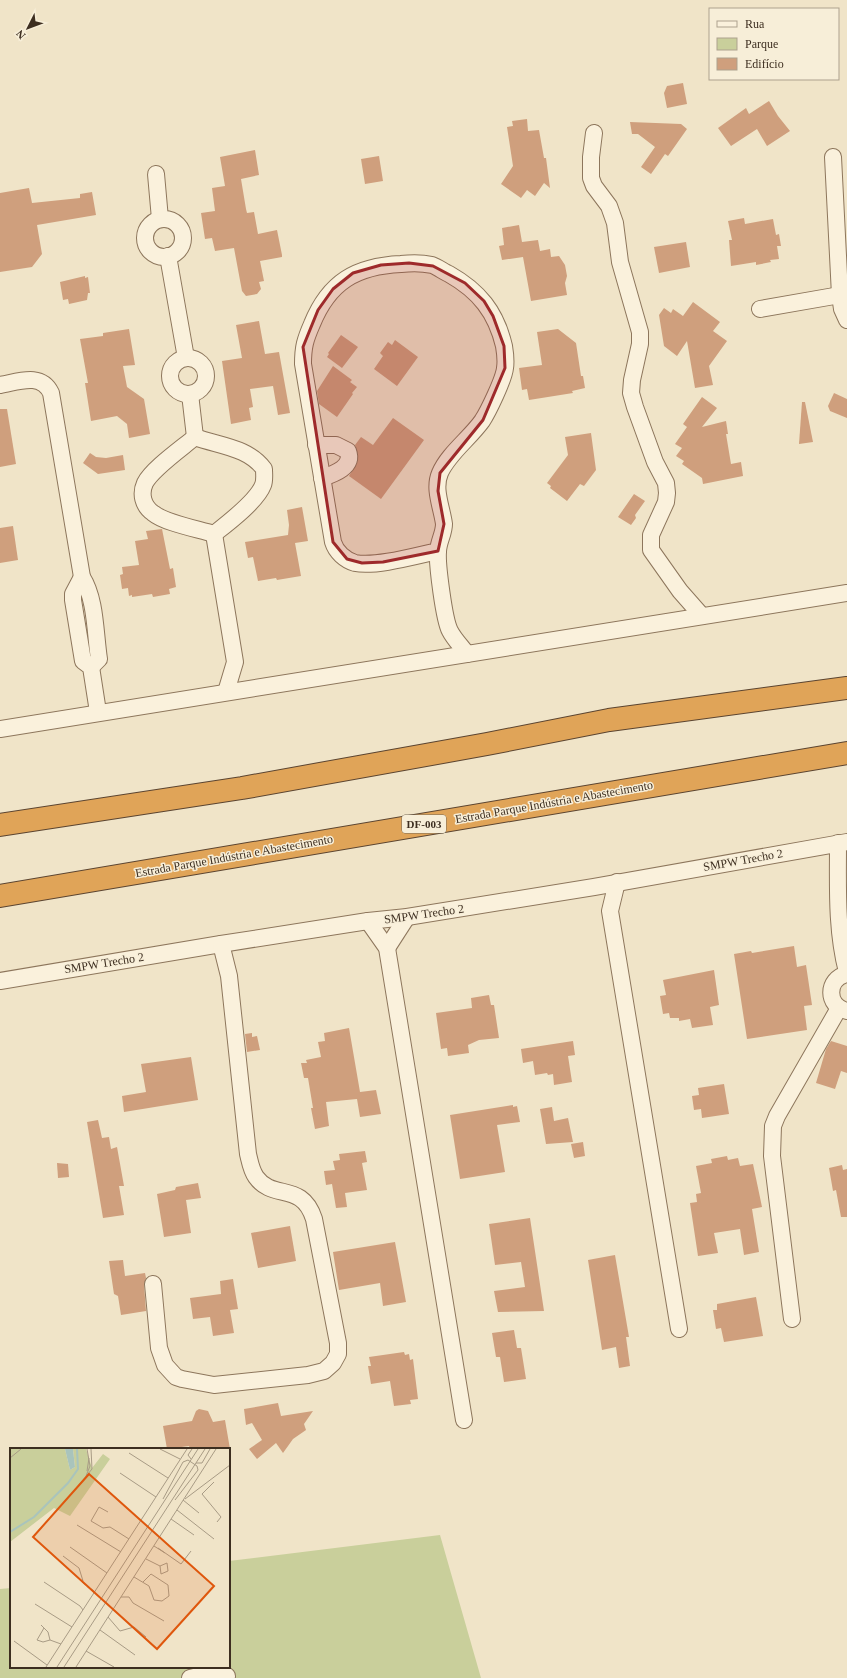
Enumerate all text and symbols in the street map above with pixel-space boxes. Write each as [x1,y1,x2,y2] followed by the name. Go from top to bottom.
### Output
[8,8,48,48] north arrow
[709,8,839,80] legend
[745,17,765,31] text: Rua
[13,28,28,42] text: N
[745,37,778,51] text: Parque
[745,57,784,71] text: Edifício
[454,778,654,826] street label: Estrada Parque Indústria e Abastecimento
[402,815,446,833] road number: DF-003
[134,832,334,880] street label: Estrada Parque Indústria e Abastecimento
[702,846,784,874] street label: SMPW Trecho 2
[383,901,465,927] street label: SMPW Trecho 2
[63,950,145,976] street label: SMPW Trecho 2
[10,1448,230,1668] inset map

